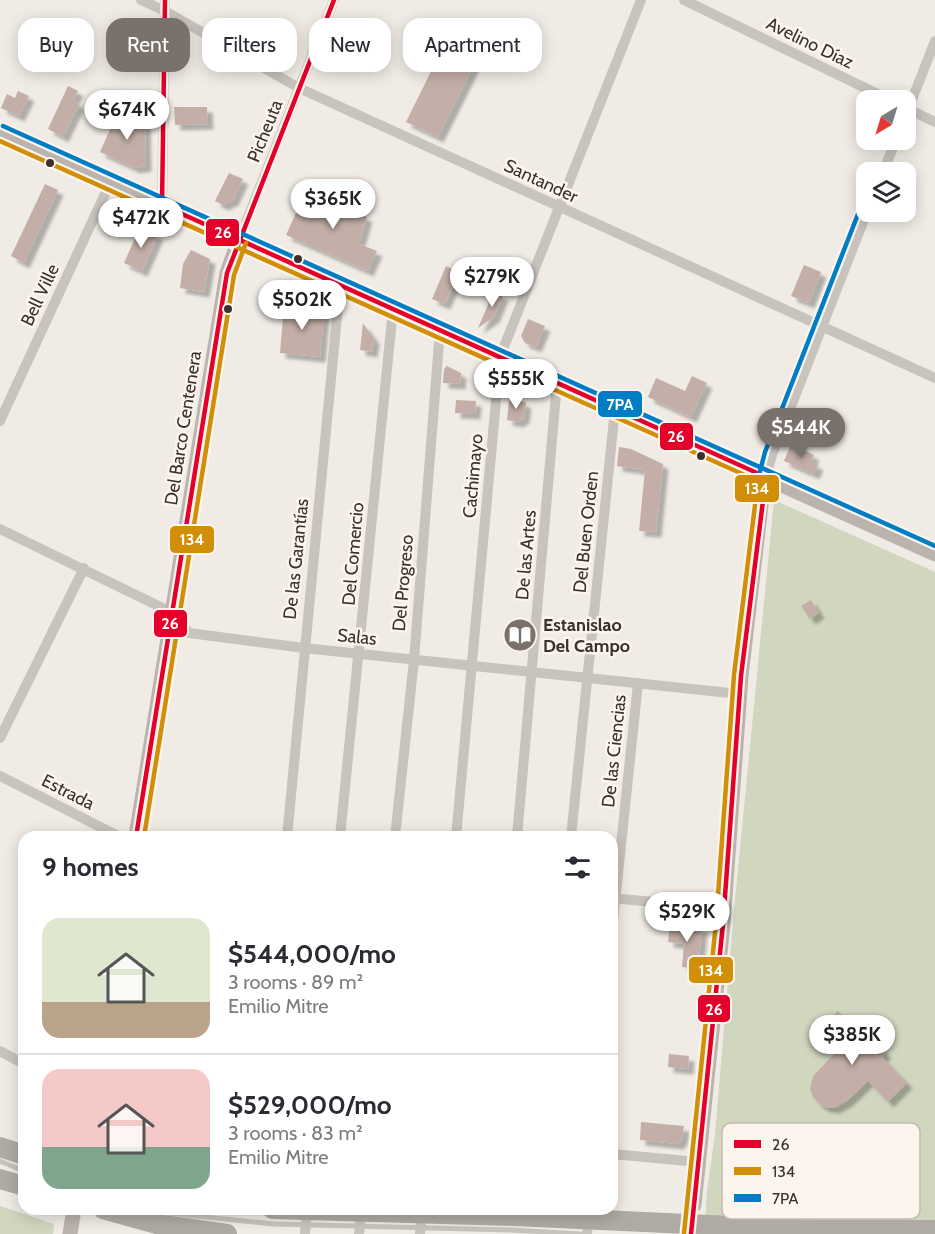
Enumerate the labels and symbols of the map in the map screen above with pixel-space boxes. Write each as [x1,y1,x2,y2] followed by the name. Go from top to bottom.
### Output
[763,12,858,74] street label: Avelino Díaz
[85,90,169,141] pin: $674K
[856,90,916,150] north arrow
[243,96,288,165] street label: Picheuta
[501,154,582,208] street label: Santander
[44,157,56,169] unlabelled marker
[291,179,375,230] pin: $365K
[99,198,183,249] pin: $472K
[205,218,240,247] line badge: 26
[214,223,232,242] text: 26
[292,253,304,265] unlabelled marker
[450,257,534,308] pin: $279K
[16,261,64,329] street label: Bell Ville
[260,280,344,331] pin: $502K
[222,303,234,315] unlabelled marker
[160,349,206,507] street label: Del Barco Centenera
[474,359,558,410] pin: $555K
[597,390,643,418] line badge: 7PA
[606,395,634,414] text: 7PA
[759,408,843,459] pin: $544K
[659,422,694,451] line badge: 26
[667,427,685,446] text: 26
[458,433,488,519] street label: Cachimayo
[695,450,707,462] unlabelled marker
[569,470,603,594] street label: Del Buen Orden
[734,474,780,503] line badge: 134
[745,479,769,498] text: 134
[279,497,313,621] street label: De las Garantías
[338,501,368,607] street label: Del Comercio
[511,509,541,601] street label: De las Artes
[169,525,215,554] line badge: 134
[180,530,204,549] text: 134
[388,534,418,632] street label: Del Progreso
[153,609,188,638] line badge: 26
[161,614,179,633] text: 26
[543,614,630,657] place label: Estanislao Del Campo
[502,617,538,653] library icon: Estanislao Del Campo
[336,624,378,650] street label: Salas
[597,693,631,809] street label: De las Ciencias
[38,769,98,815] street label: Estrada
[645,892,729,943] pin: $529K
[688,956,734,984] line badge: 134
[699,961,723,980] text: 134
[697,994,731,1023] line badge: 26
[705,1000,723,1019] text: 26
[810,1015,894,1066] pin: $385K
[722,1123,920,1219] legend
[772,1135,789,1154] text: 26
[772,1162,795,1181] text: 134
[772,1189,799,1208] text: 7PA

